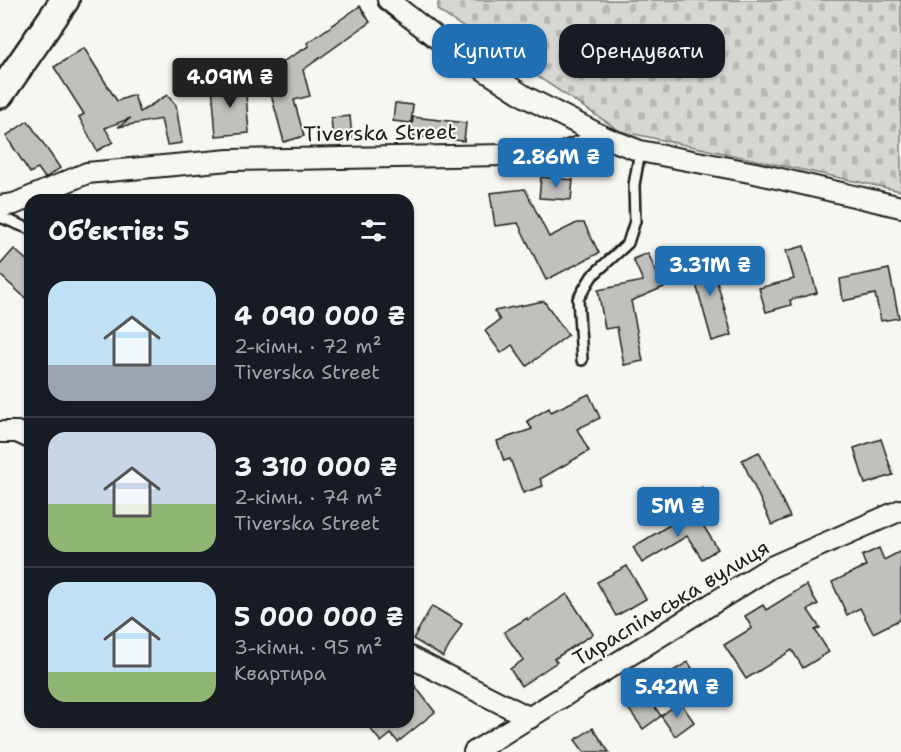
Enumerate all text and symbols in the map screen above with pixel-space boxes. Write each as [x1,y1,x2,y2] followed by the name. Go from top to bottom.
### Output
[432,24,547,78] chip: Купити
[559,24,725,78] chip: Орендувати
[175,58,285,109] pin: 4.09M ₴
[186,64,274,90] text: 4.09M ₴
[303,118,457,148] street label: Tiverska Street
[501,138,611,189] pin: 2.86M ₴
[512,144,600,170] text: 2.86M ₴
[48,213,189,248] text: Об’єктів: 5
[357,214,390,247] icon: filters
[655,246,765,297] pin: 3.31M ₴
[669,252,751,278] text: 3.31M ₴
[234,298,405,333] text: 4 090 000 ₴
[96,305,168,377] icon: home
[234,333,382,359] text: 2-кімн. · 72 m²
[234,359,380,385] text: Tiverska Street
[234,449,398,484] text: 3 310 000 ₴
[96,456,168,528] icon: home
[234,484,383,510] text: 2-кімн. · 74 m²
[642,487,714,538] pin: 5M ₴
[651,493,705,519] text: 5M ₴
[234,510,380,536] text: Tiverska Street
[568,533,774,673] street label: Тираспільська вулиця
[234,599,404,634] text: 5 000 000 ₴
[96,606,168,678] icon: home
[234,634,383,660] text: 3-кімн. · 95 m²
[234,660,326,686] text: Квартира
[622,668,732,719] pin: 5.42M ₴
[635,674,719,700] text: 5.42M ₴

